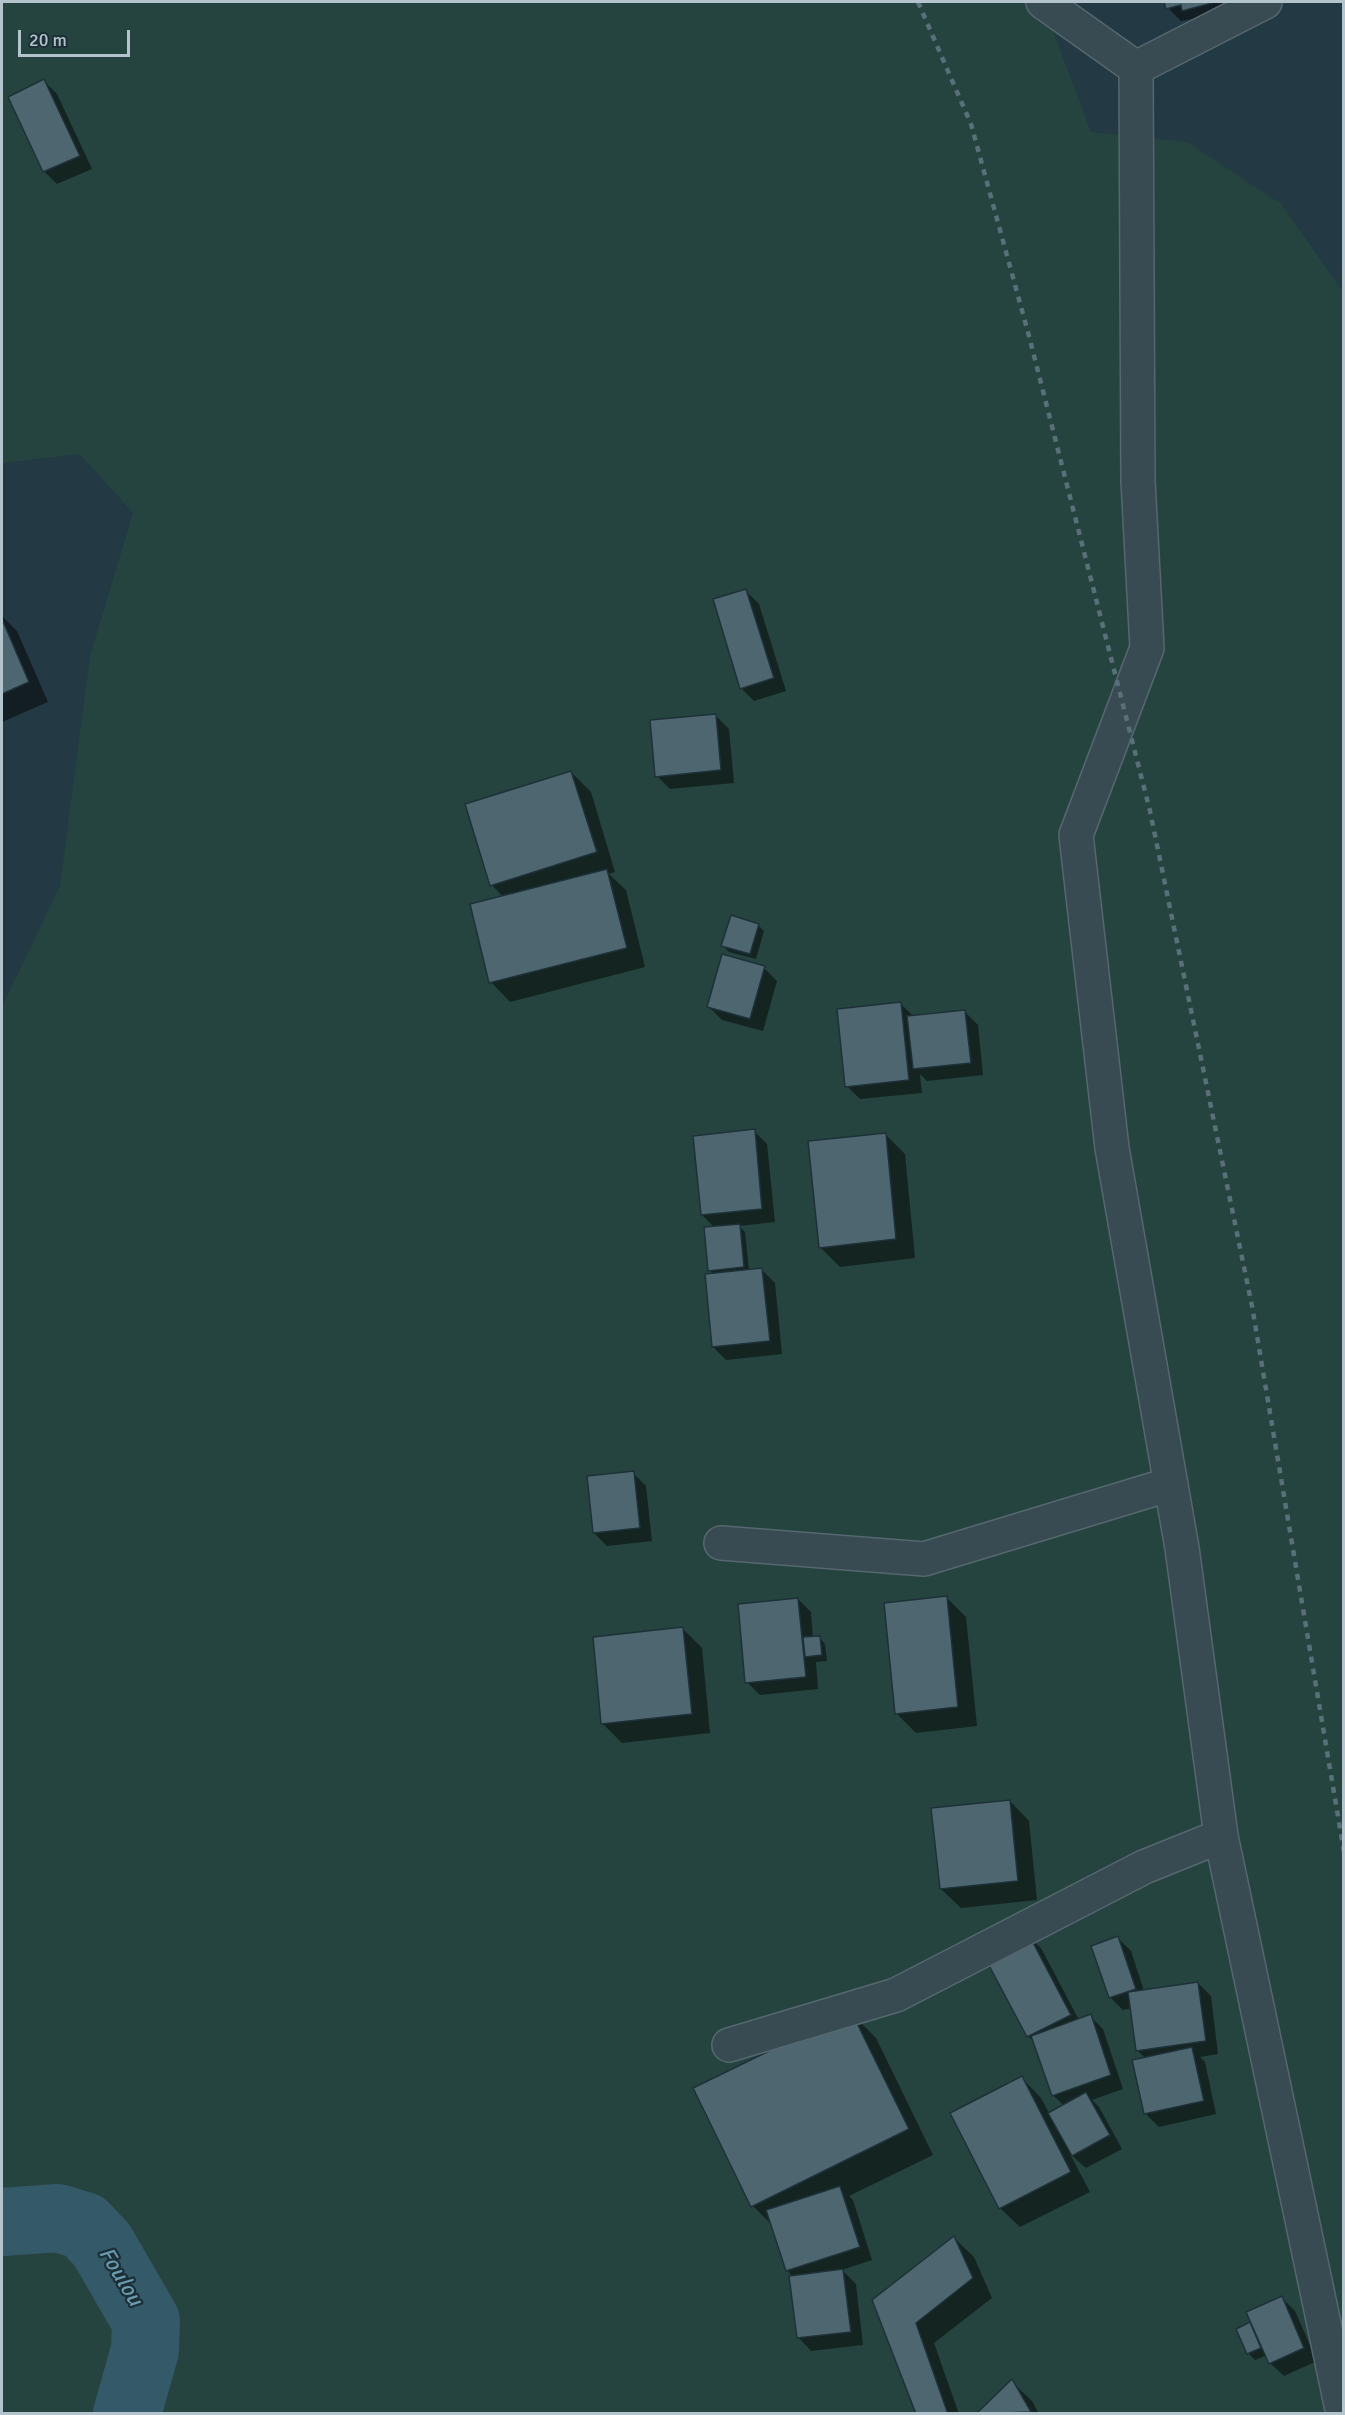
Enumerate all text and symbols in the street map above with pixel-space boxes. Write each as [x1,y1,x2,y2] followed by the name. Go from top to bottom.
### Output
[21,18,134,56] scale bar
[29,29,67,51] text: 20 m
[92,2243,148,2311] water label: Foulou

